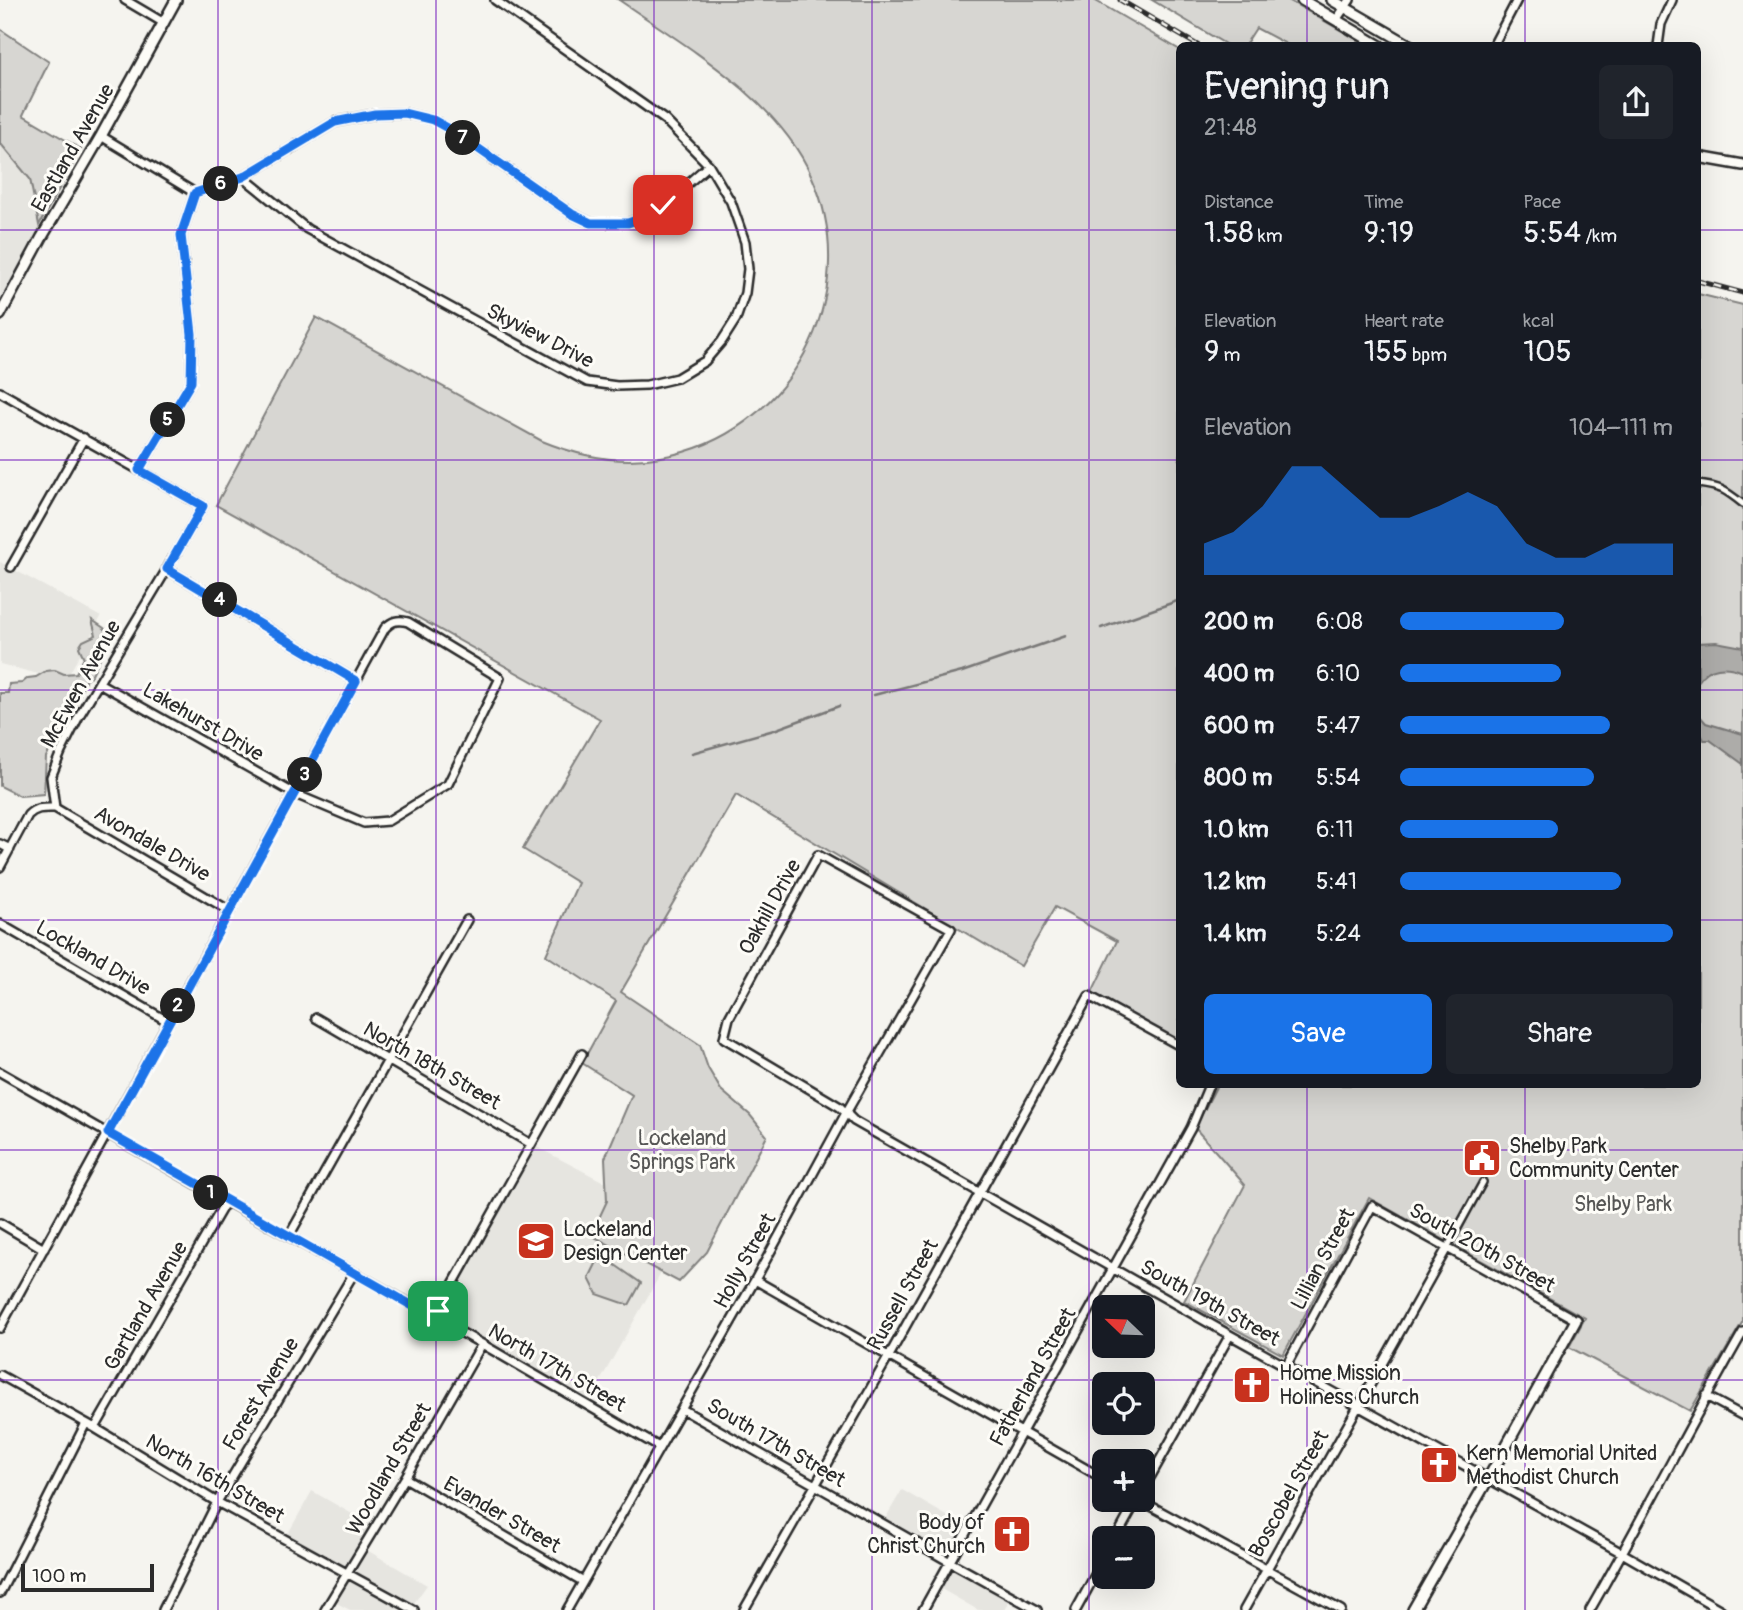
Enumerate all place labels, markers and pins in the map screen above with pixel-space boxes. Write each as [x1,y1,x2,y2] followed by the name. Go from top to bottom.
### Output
[446,120,480,156] pin: 7
[204,166,238,202] pin: 6
[633,175,693,235] pin
[150,402,186,438] pin: 5
[202,582,238,618] pin: 4
[288,758,322,792] pin: 3
[160,988,196,1024] pin: 2
[1509,1133,1679,1184] place label: Shelby Park Community Center
[1461,1137,1503,1179] public building icon: Shelby Park Community Center
[194,1176,228,1210] pin: 1
[563,1216,688,1267] place label: Lockeland Design Center
[515,1220,557,1262] school or university icon: Lockeland Design Center
[408,1281,468,1341] pin
[1279,1360,1419,1411] place label: Home Mission Holiness Church
[1231,1364,1273,1406] church icon: Home Mission Holiness Church
[1466,1440,1657,1491] place label: Kern Memorial United Methodist Church
[1418,1444,1460,1486] church icon: Kern Memorial United Methodist Church
[867,1509,985,1560] place label: Body of Christ Church
[991,1513,1033,1555] church icon: Body of Christ Church

